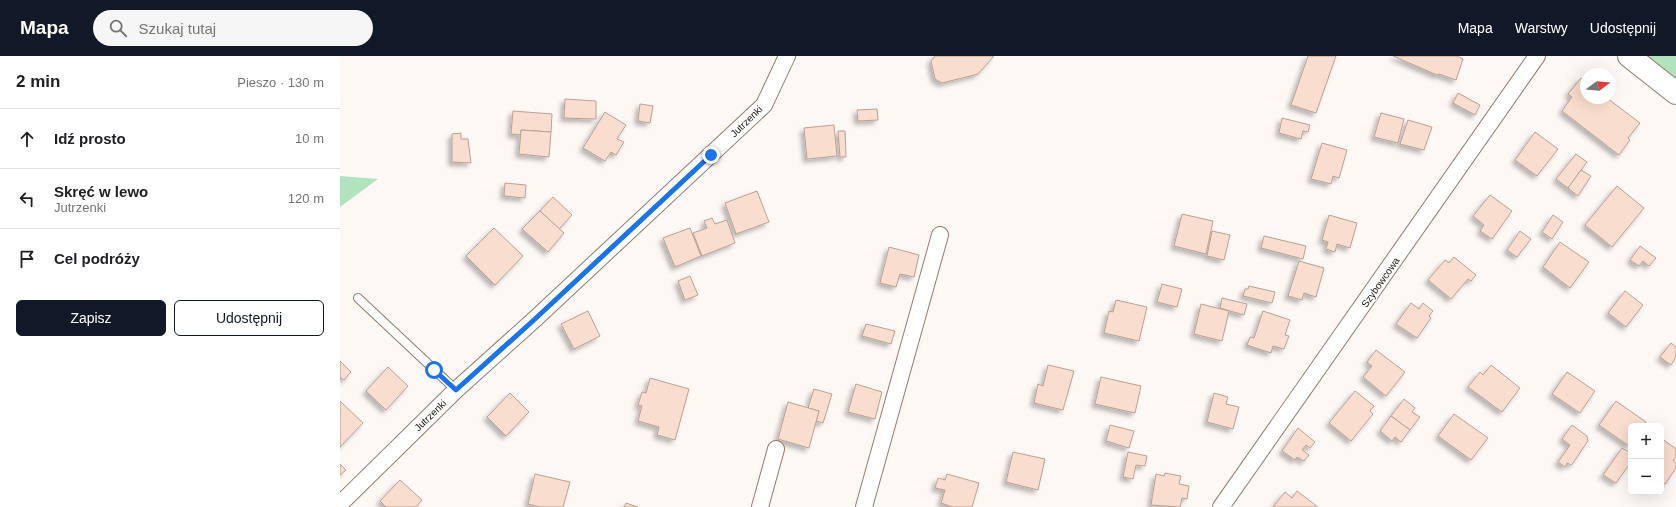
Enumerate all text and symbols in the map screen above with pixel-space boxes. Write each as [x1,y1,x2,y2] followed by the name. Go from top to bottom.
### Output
[93,10,373,46] search box
[20,17,69,38] text: Mapa
[107,17,129,39] icon: search
[139,20,216,37] text: Szukaj tutaj
[1458,20,1493,36] text: Mapa
[1515,20,1568,36] text: Warstwy
[1590,20,1656,36] text: Udostępnij
[1580,68,1616,104] north arrow
[16,72,60,91] text: 2 min
[237,75,324,90] text: Pieszo · 130 m
[728,104,765,139] street label: Jutrzenki
[16,128,38,150] icon: ahead
[54,130,126,147] text: Idź prosto
[295,131,324,146] text: 10 m
[702,146,720,164] route end
[54,183,148,200] text: Skręć w lewo
[16,188,38,210] icon: left
[288,191,324,206] text: 120 m
[54,200,106,215] text: Jutrzenki
[16,248,38,270] icon: arrive
[54,250,140,267] text: Cel podróży
[1359,255,1402,309] street label: Szybowcowa
[16,300,166,336] button: Zapisz
[174,300,324,336] button: Udostępnij
[425,361,443,379] route start
[412,398,449,433] street label: Jutrzenki
[1628,423,1664,495] map controls
[1628,423,1664,459] button: +
[1628,459,1664,495] button: −

